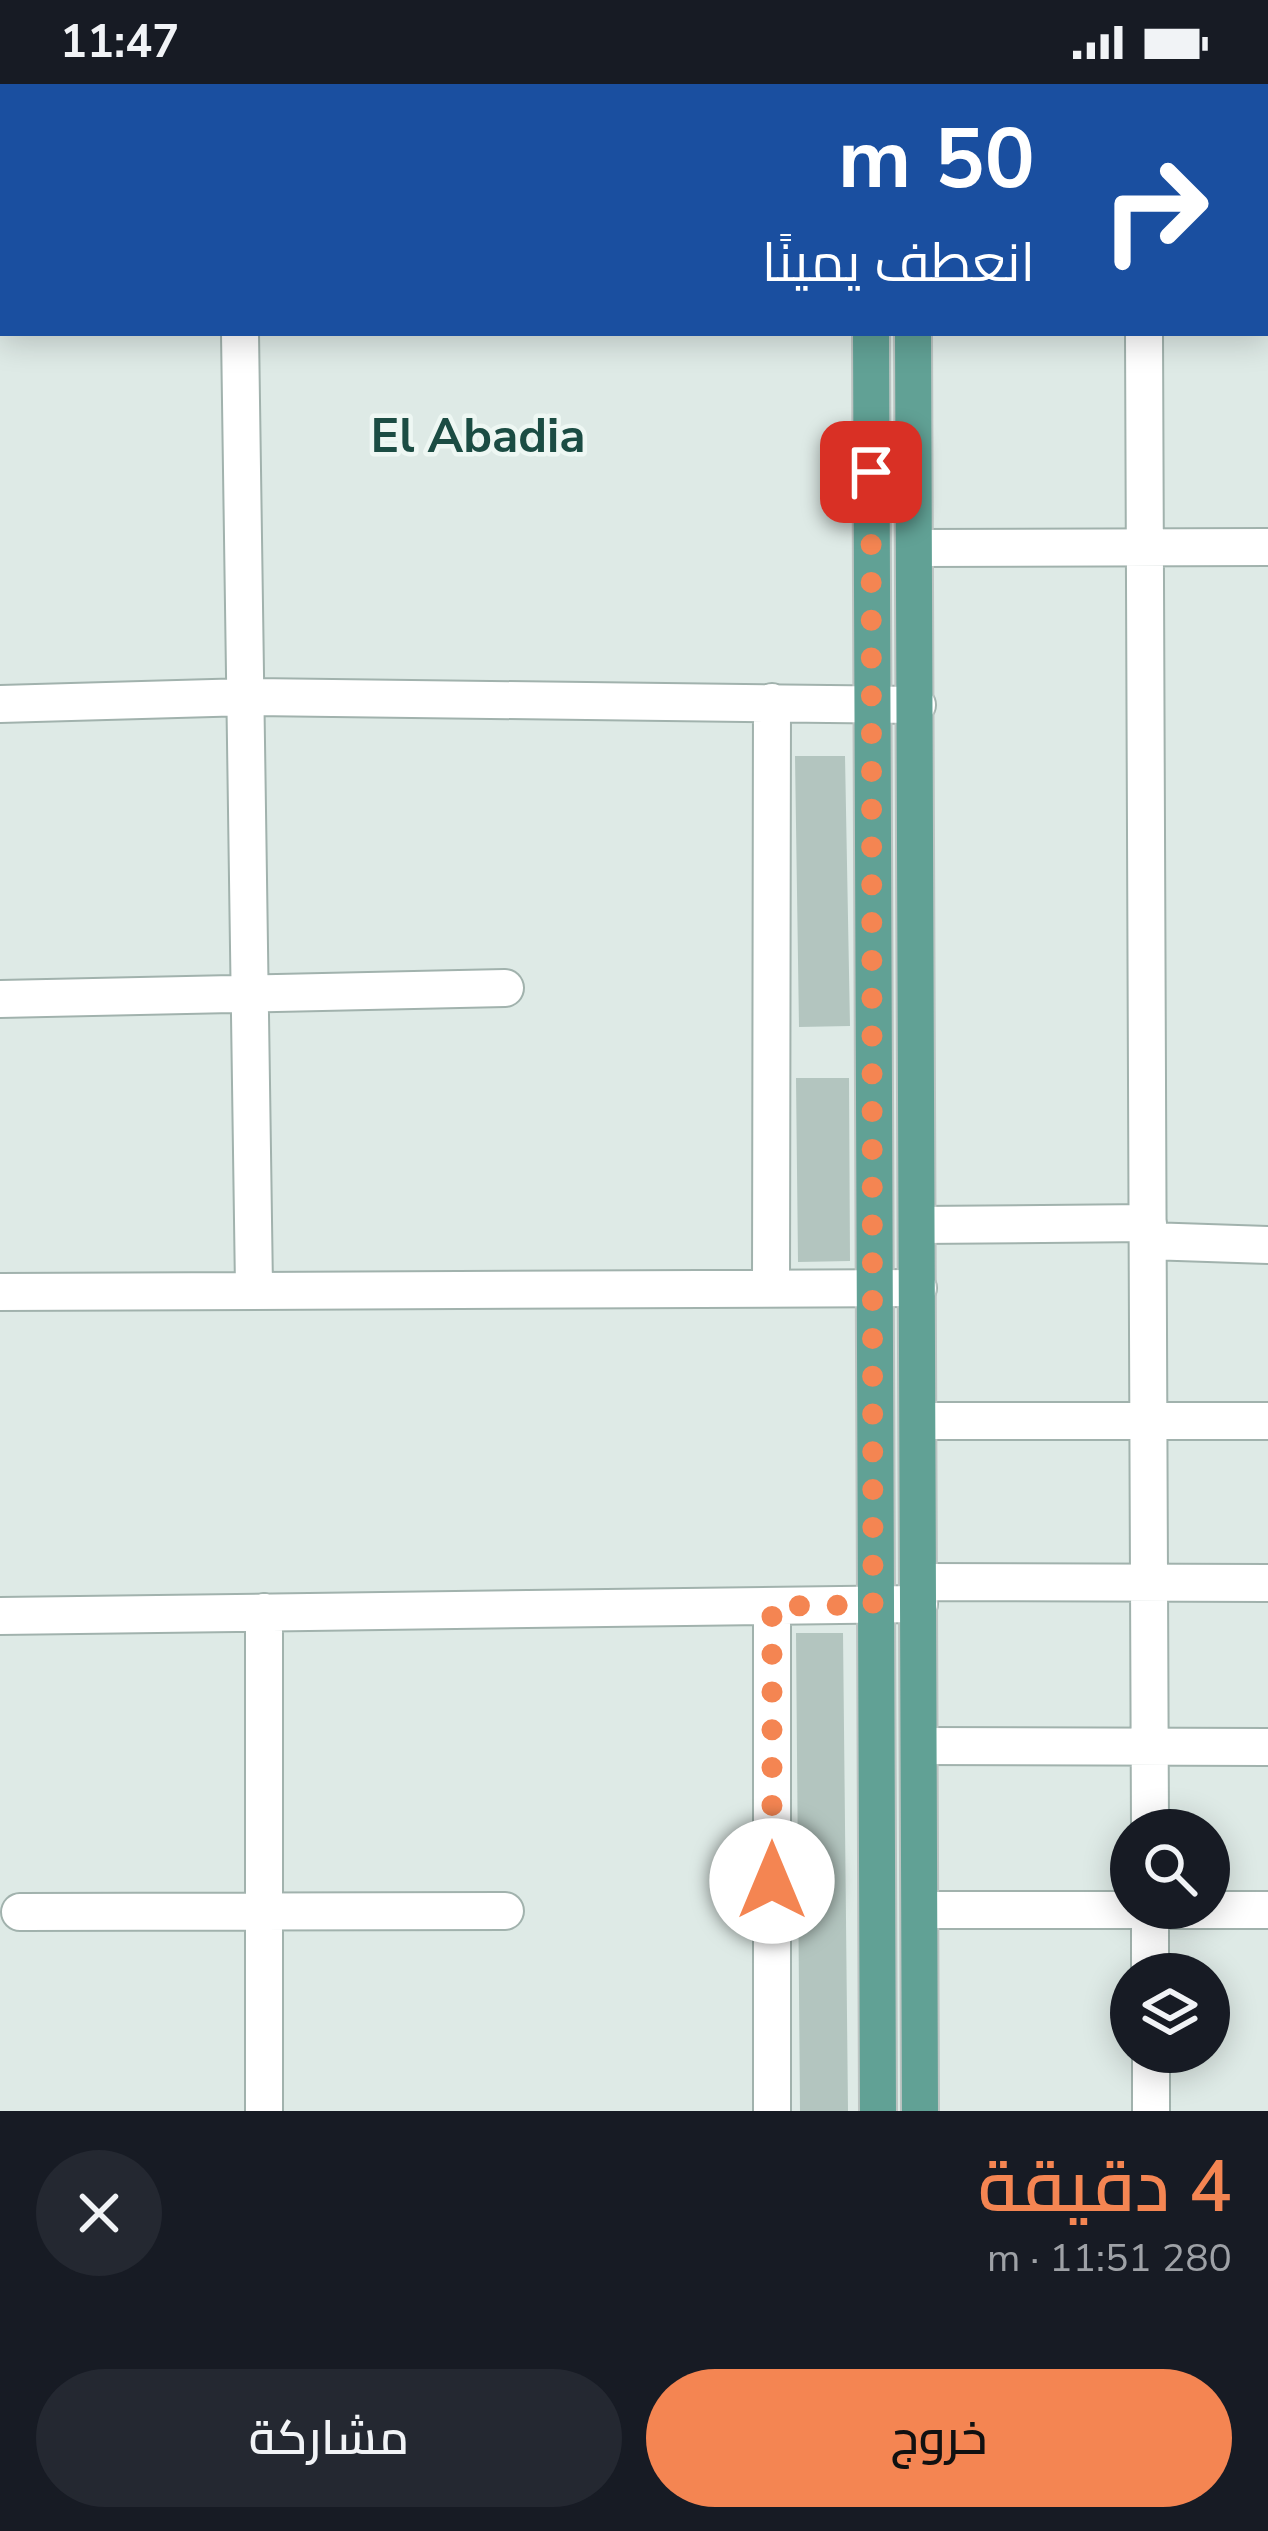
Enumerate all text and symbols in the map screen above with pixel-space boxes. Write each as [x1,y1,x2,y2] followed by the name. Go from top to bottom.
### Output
[60,12,179,73] text: 11:47
[838,102,1035,217] text: 50 m
[1077,132,1233,288] icon: right
[762,226,1035,300] text: انعطف يمينًا
[371,403,586,469] district label: El Abadia
[820,421,922,523] pin
[838,439,904,505] icon: arrive
[1110,1809,1230,2073] map controls
[1110,1809,1230,1929] button: search
[709,1818,835,1944] position arrow
[1110,1953,1230,2073] button: layers
[978,2138,1232,2236] text: 4 دقيقة
[36,2150,162,2276] button: close
[987,2232,1232,2285] text: 280 m · 11:51
[36,2369,622,2507] button: مشاركة
[646,2369,1232,2507] button: خروج

